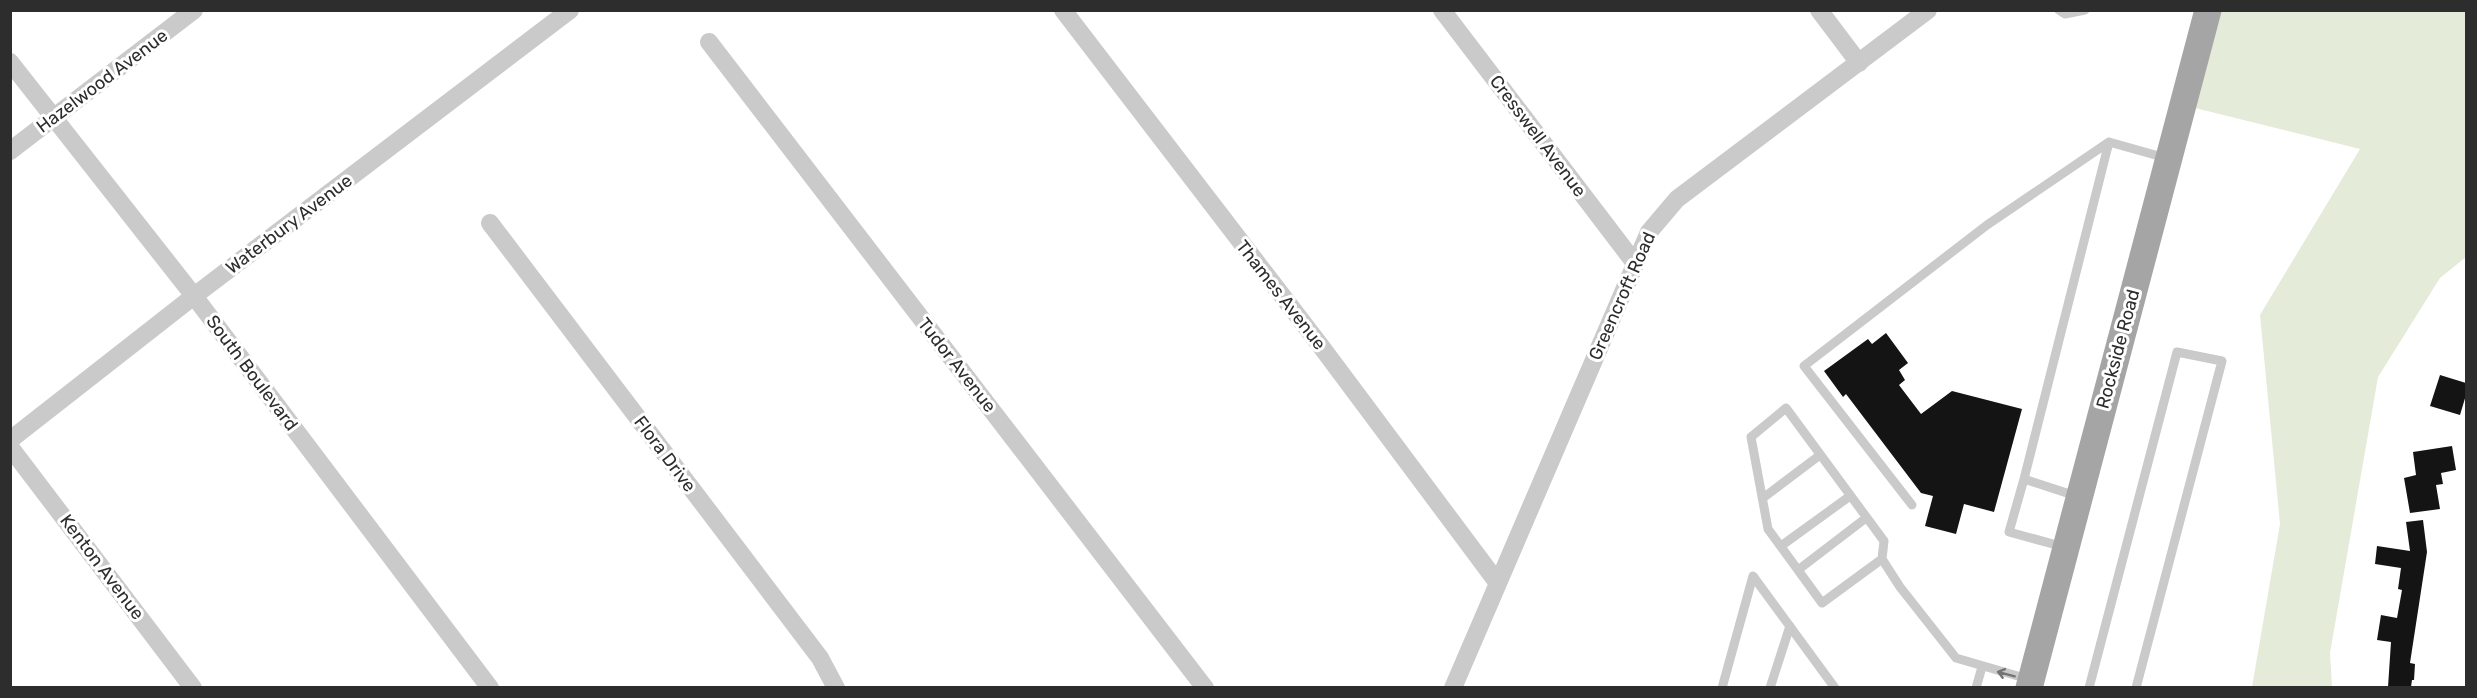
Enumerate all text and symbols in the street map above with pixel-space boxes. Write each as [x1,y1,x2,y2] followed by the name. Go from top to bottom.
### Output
[32,24,172,138] street label: Hazelwood Avenue
[1485,71,1591,201] street label: Cresswell Avenue
[221,169,357,279] street label: Waterbury Avenue
[1584,229,1660,363] street label: Greencroft Road
[1231,236,1331,354] street label: Thames Avenue
[2092,287,2144,411] street label: Rockside Road
[201,311,303,435] street label: South Boulevard
[913,313,1001,417] street label: Tudor Avenue
[629,412,701,496] street label: Flora Drive
[55,510,149,624] street label: Kenton Avenue
[1997,667,2016,679] one-way arrow

